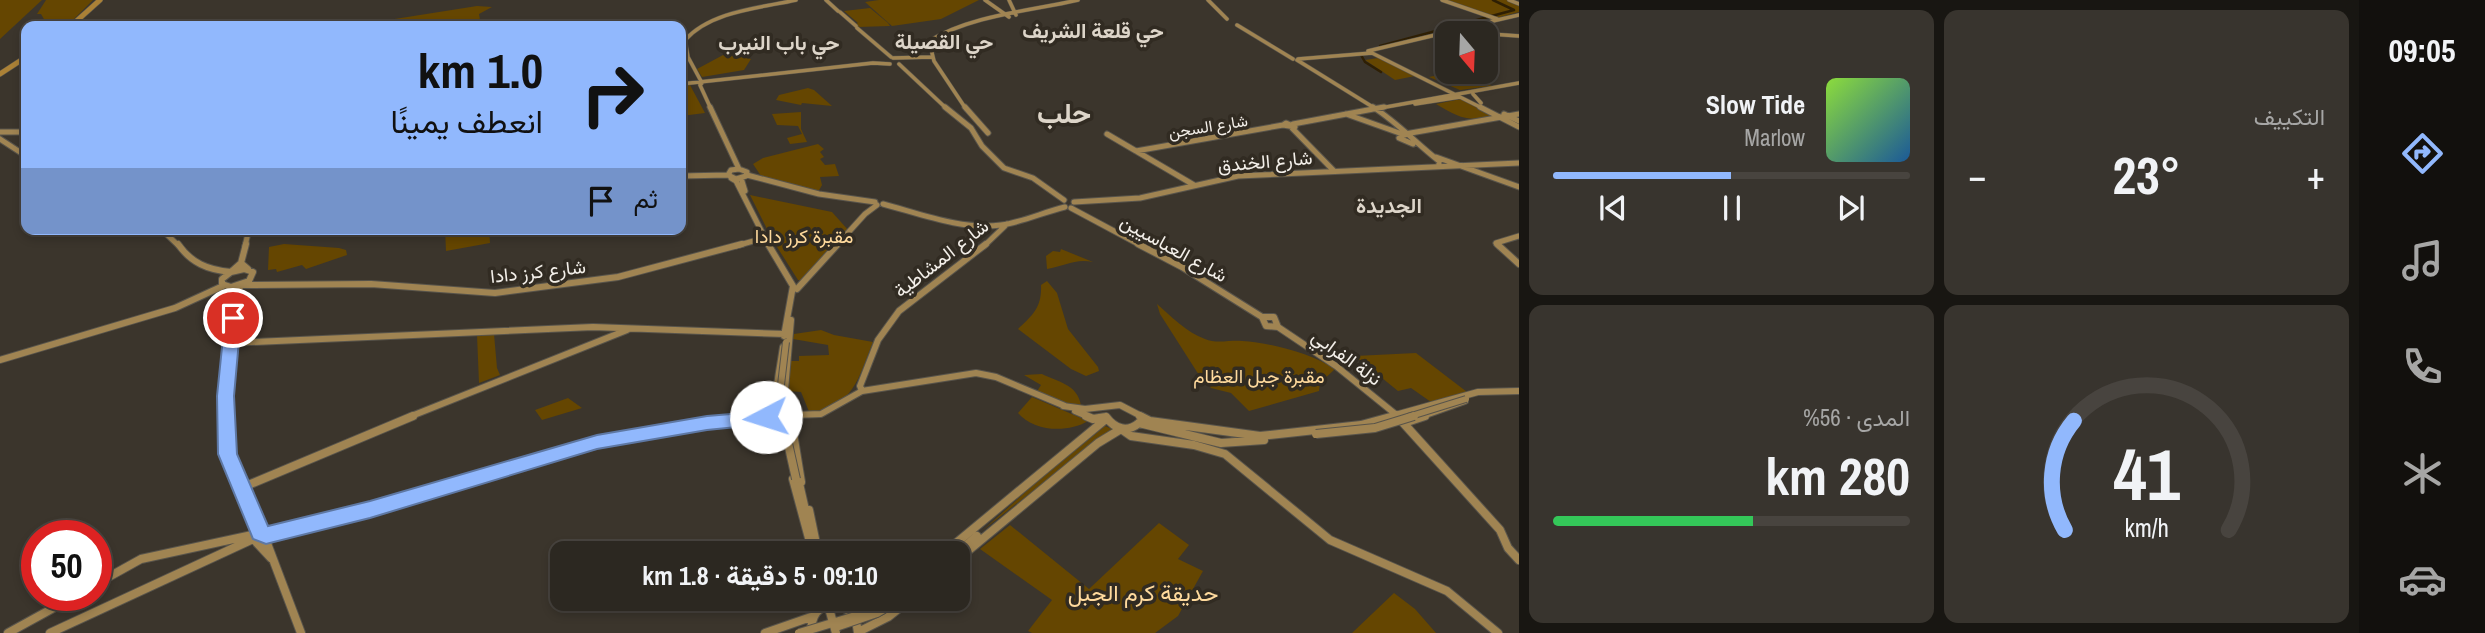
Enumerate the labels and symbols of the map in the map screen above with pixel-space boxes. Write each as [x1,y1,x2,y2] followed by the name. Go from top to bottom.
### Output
[1022,16,1164,48] district label: حي قلعة الشريف
[1435,21,1498,84] north arrow
[895,27,993,59] district label: حي القصيلة
[718,28,840,60] district label: حي باب النيرب
[1037,94,1091,132] district label: حلب
[1167,109,1249,144] street label: شارع السجن
[1217,144,1313,178] street label: شارع الخندق
[1356,191,1422,220] district label: الجديدة
[1116,208,1232,288] street label: شارع العباسيين
[888,213,994,303] street label: شارع المشاطية
[755,223,853,249] park label: مقبرة كرز دادا
[489,253,587,289] street label: شارع كرز دادا
[203,288,263,348] pin
[1305,323,1387,394] street label: نزلة الفرابي
[1193,363,1325,389] park label: مقبرة جبل العظام
[729,380,803,454] position arrow
[21,520,112,611] speed limit sign: 50
[1068,577,1218,608] park label: حديقة كرم الجبل

